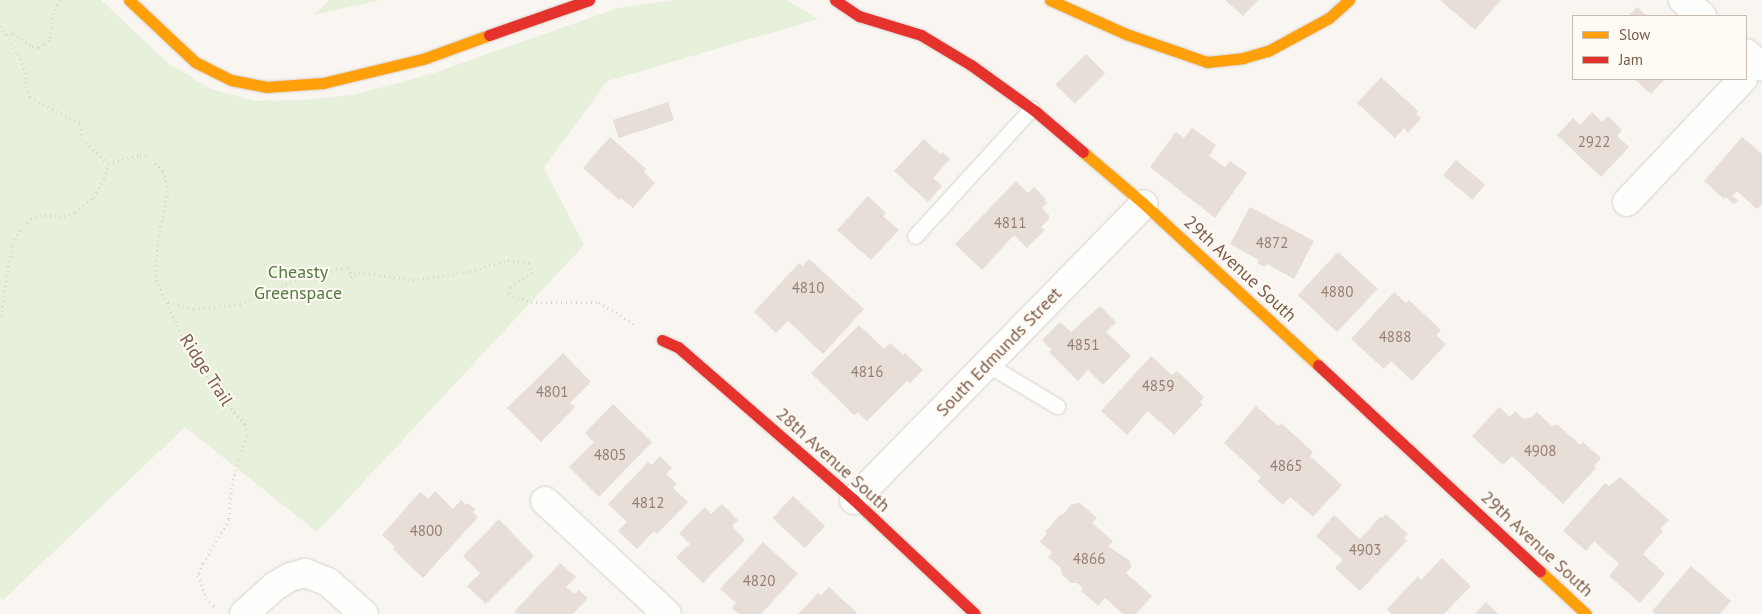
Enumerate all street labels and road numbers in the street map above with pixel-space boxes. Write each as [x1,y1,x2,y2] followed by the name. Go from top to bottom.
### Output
[1179,211,1301,327] street label: 29th Avenue South
[932,283,1066,421] street label: South Edmunds Street
[175,330,237,410] street label: Ridge Trail
[771,403,895,517] street label: 28th Avenue South
[1476,486,1598,602] street label: 29th Avenue South

